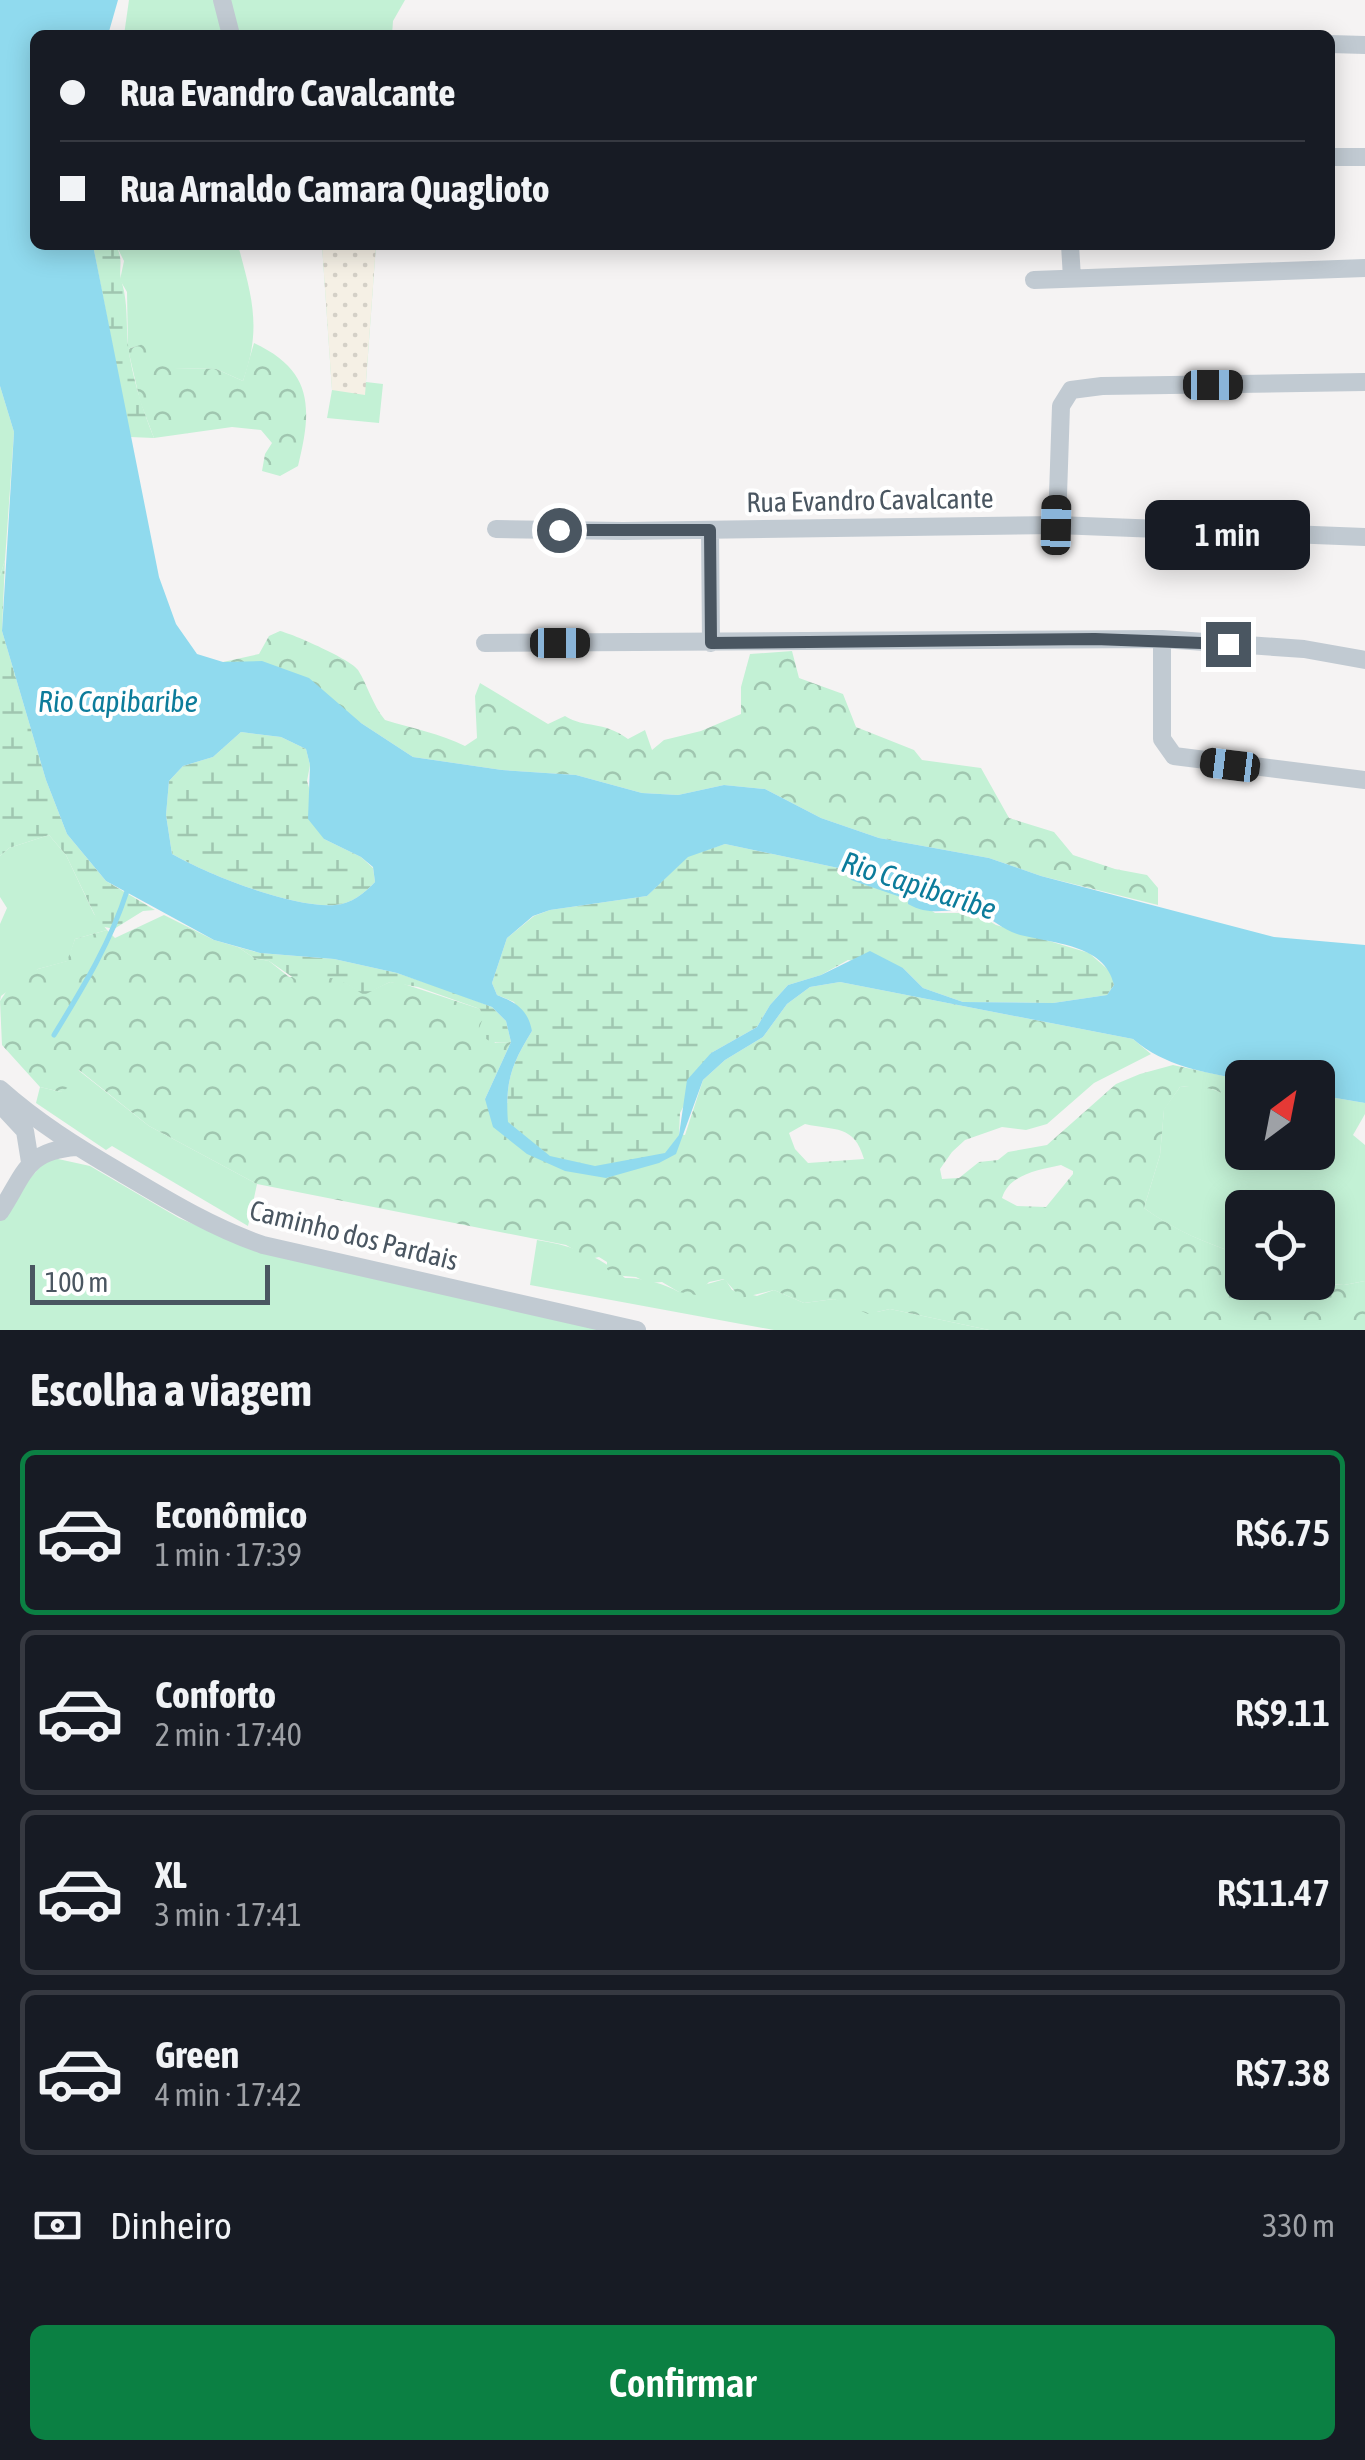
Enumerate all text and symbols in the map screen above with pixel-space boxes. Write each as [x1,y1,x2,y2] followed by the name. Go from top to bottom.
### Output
[120,71,455,114] text: Rua Evandro Cavalcante
[120,167,550,210] text: Rua Arnaldo Camara Quaglioto
[1183,370,1243,400] car
[746,482,994,518] street label: Rua Evandro Cavalcante
[1040,495,1072,555] car
[1146,499,1310,569] callout: 1 min
[537,508,582,553] route start
[1195,516,1260,553] text: 1 min
[1206,622,1251,667] route end
[530,628,590,658] car
[38,684,198,718] water label: Rio Capibaribe
[1198,746,1262,784] car
[838,844,1001,926] water label: Rio Capibaribe
[1225,1060,1335,1170] north arrow
[1225,1060,1335,1300] map controls
[1225,1190,1335,1300] button: locate
[247,1194,461,1276] street label: Caminho dos Pardais
[30,1260,270,1304] scale bar
[45,1266,108,1298] text: 100 m
[30,1364,312,1416] text: Escolha a viagem
[35,1488,125,1578] icon: car
[155,1493,307,1536] text: Econômico
[1235,1511,1330,1554] text: R$6.75
[155,1536,302,1573] text: 1 min · 17:39
[35,1668,125,1758] icon: car
[155,1673,276,1716] text: Conforto
[1235,1691,1330,1734] text: R$9.11
[155,1716,302,1753] text: 2 min · 17:40
[35,1848,125,1938] icon: car
[155,1853,187,1896] text: XL
[1217,1871,1330,1914] text: R$11.47
[155,1896,302,1933] text: 3 min · 17:41
[35,2028,125,2118] icon: car
[155,2033,239,2076] text: Green
[1235,2051,1330,2094] text: R$7.38
[155,2076,302,2113] text: 4 min · 17:42
[30,2198,85,2253] icon: cash
[110,2204,232,2247] text: Dinheiro
[1262,2207,1335,2244] text: 330 m
[30,2325,1335,2440] button: Confirmar

